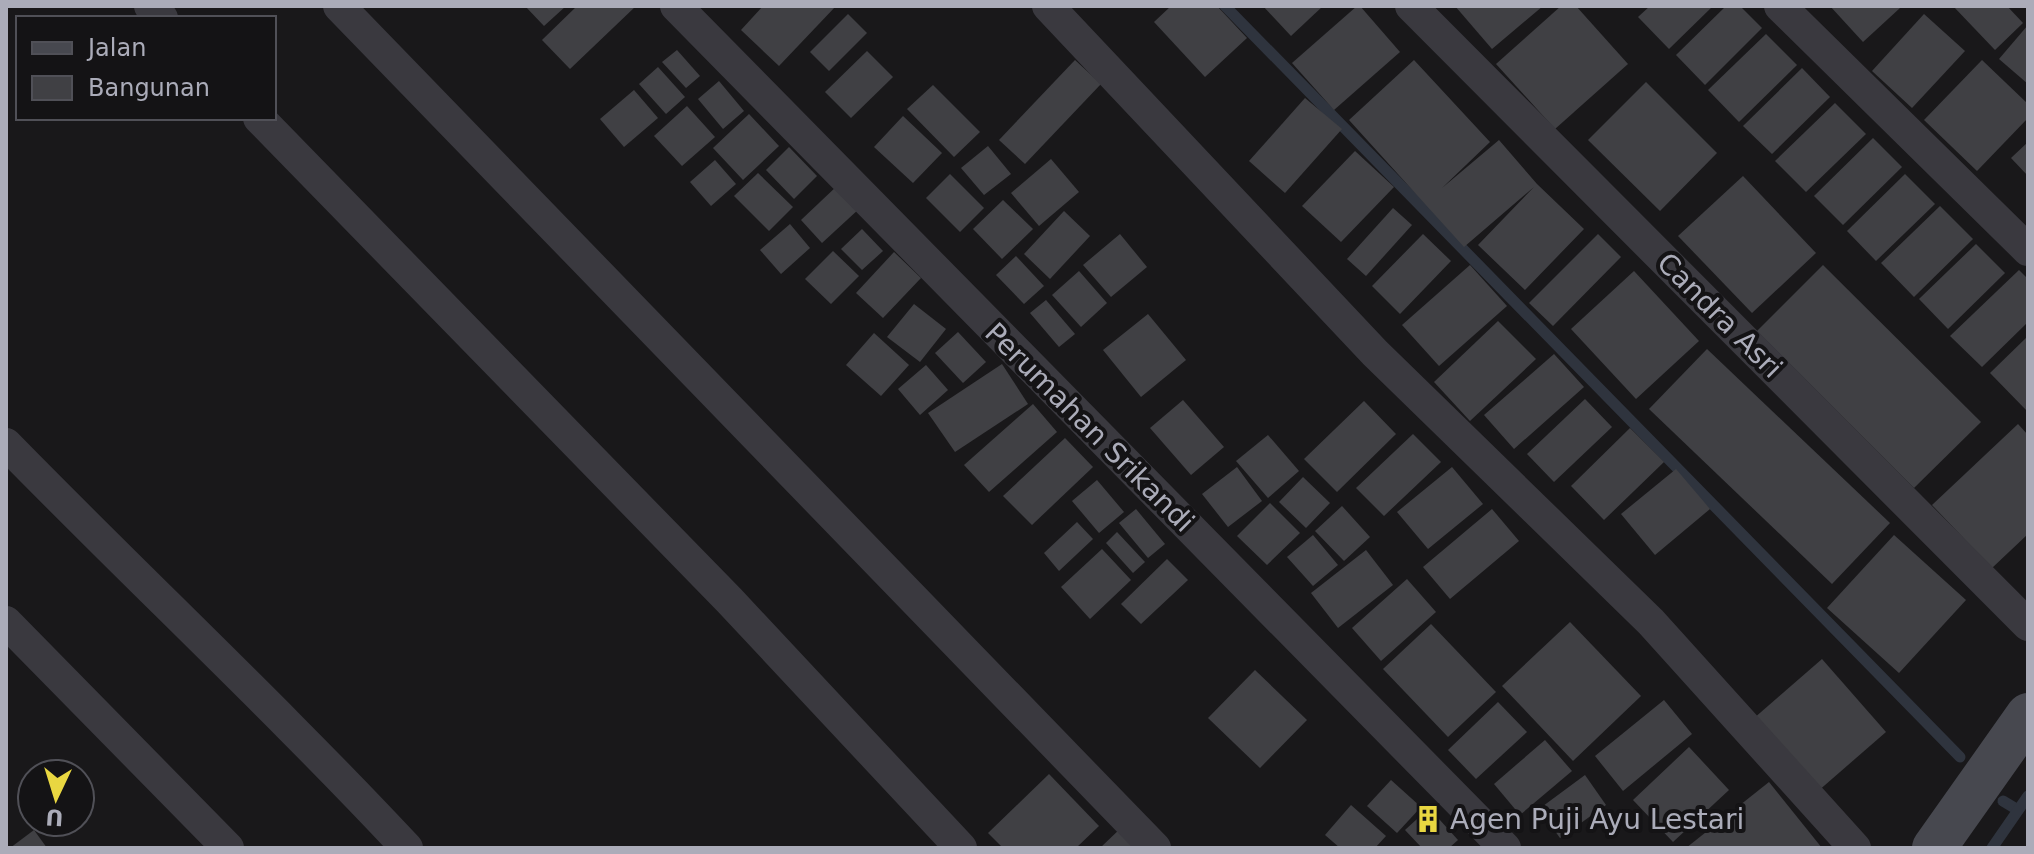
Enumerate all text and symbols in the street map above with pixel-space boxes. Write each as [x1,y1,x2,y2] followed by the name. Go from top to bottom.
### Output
[16,16,276,120] legend
[86,34,146,62] text: Jalan
[88,74,210,102] text: Bangunan
[1650,246,1789,385] street label: Candra Asri
[978,316,1201,539] street label: Perumahan Srikandi
[16,758,96,838] north arrow
[1450,803,1744,836] place label: Agen Puji Ayu Lestari
[45,804,64,831] text: U
[1413,804,1443,834] building icon: Agen Puji Ayu Lestari

